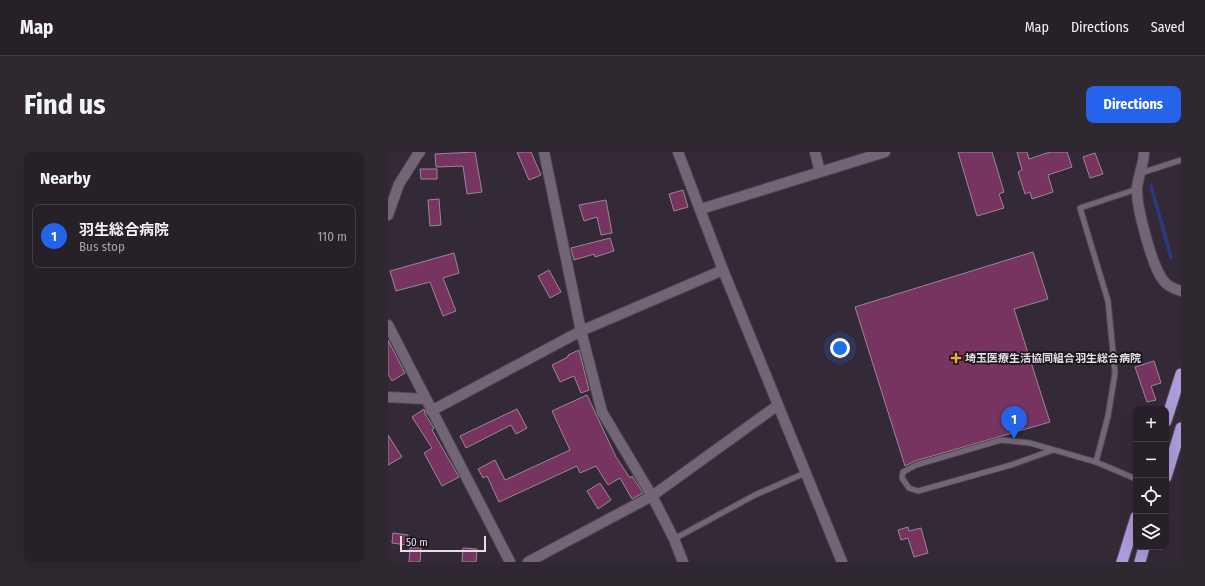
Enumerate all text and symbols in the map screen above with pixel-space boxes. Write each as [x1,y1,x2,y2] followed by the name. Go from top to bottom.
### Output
[20,16,53,39] text: Map
[1025,19,1049,36] text: Map
[1071,19,1129,36] text: Directions
[1151,19,1185,36] text: Saved
[1086,86,1181,123] button: Directions
[24,88,106,121] text: Find us
[40,168,91,189] text: Nearby
[79,221,169,239] text: 羽生総合病院
[51,229,57,244] text: 1
[317,229,347,244] text: 110 m
[79,239,125,254] text: Bus stop
[830,338,850,358] your location
[950,352,962,364] marker: 埼玉医療生活協同組合羽生総合病院
[965,352,1141,365] place label: 埼玉医療生活協同組合羽生総合病院
[1001,406,1027,439] pin: 1
[1133,406,1169,550] map controls
[1133,406,1169,442] button: +
[1133,442,1169,478] button: −
[1133,478,1169,514] button: locate
[1133,514,1169,550] button: layers
[400,534,486,553] scale bar
[406,536,428,549] text: 50 m

